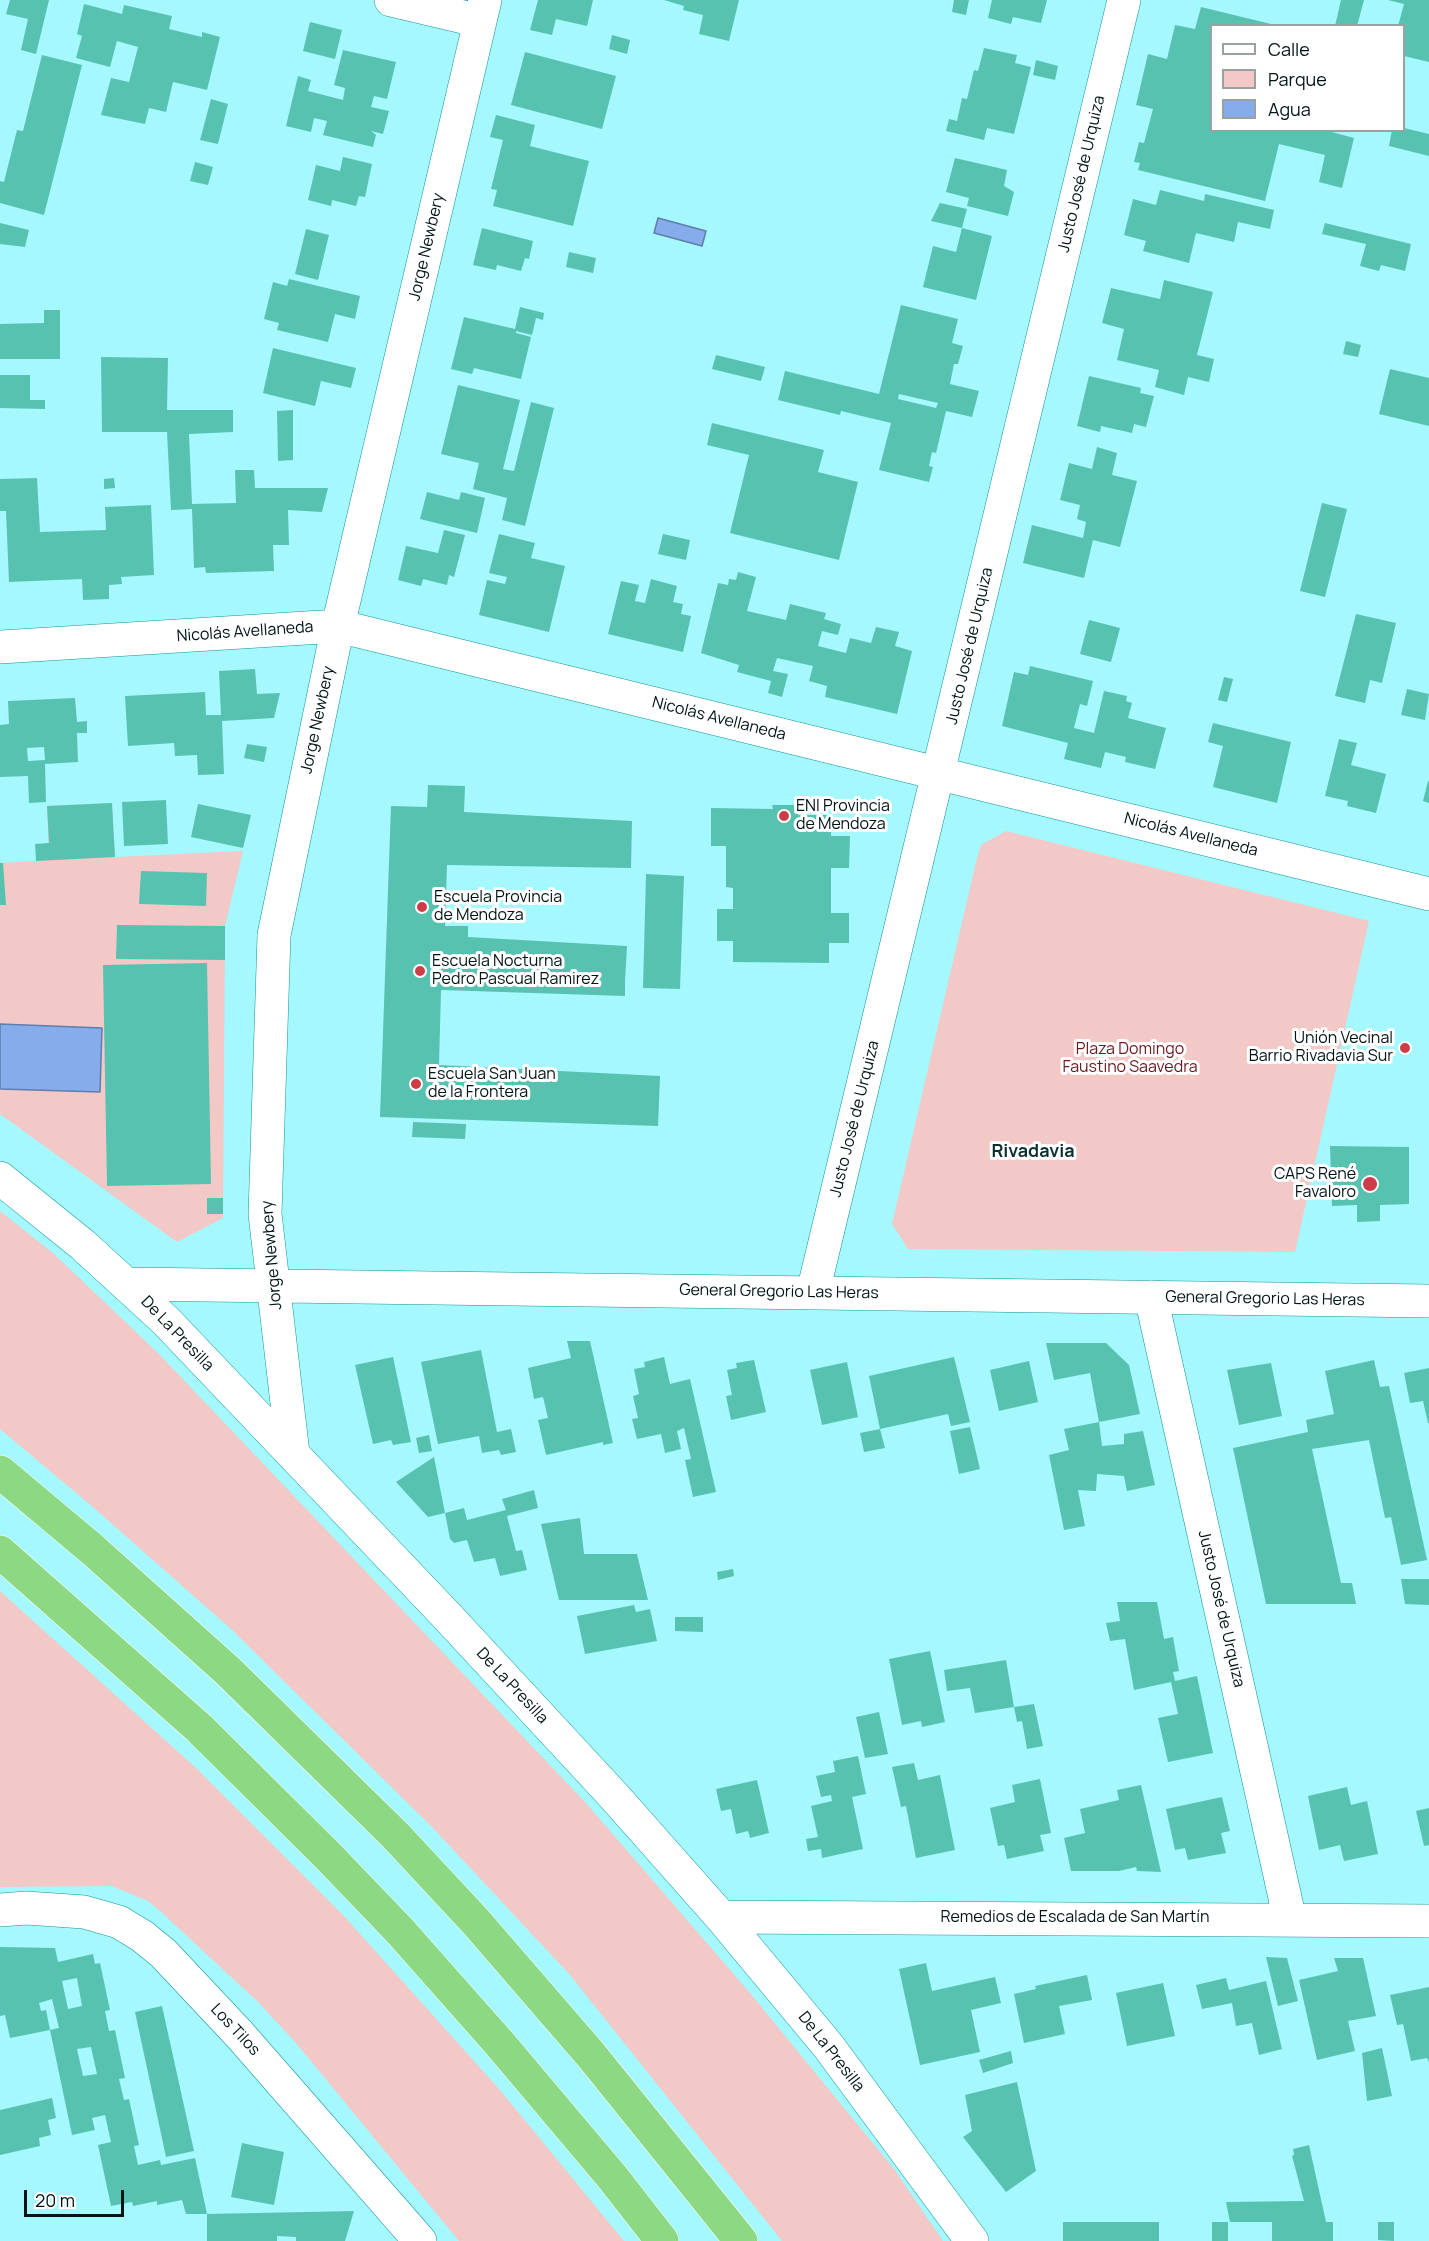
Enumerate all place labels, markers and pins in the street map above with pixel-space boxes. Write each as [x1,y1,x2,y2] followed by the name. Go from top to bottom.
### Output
[796,797,890,835] place label: ENI Provincia de Mendoza
[777,809,791,823] marker: ENI Provincia de Mendoza
[434,888,562,926] place label: Escuela Provincia de Mendoza
[415,900,429,914] marker: Escuela Provincia de Mendoza
[432,952,599,990] place label: Escuela Nocturna Pedro Pascual Ramirez
[413,964,427,978] marker: Escuela Nocturna Pedro Pascual Ramirez
[1249,1029,1393,1067] place label: Unión Vecinal Barrio Rivadavia Sur
[1398,1041,1412,1055] marker: Unión Vecinal Barrio Rivadavia Sur
[428,1065,556,1103] place label: Escuela San Juan de la Frontera
[409,1077,423,1091] marker: Escuela San Juan de la Frontera
[1274,1165,1356,1203] place label: CAPS René Favaloro
[1361,1175,1379,1193] marker: CAPS René Favaloro

